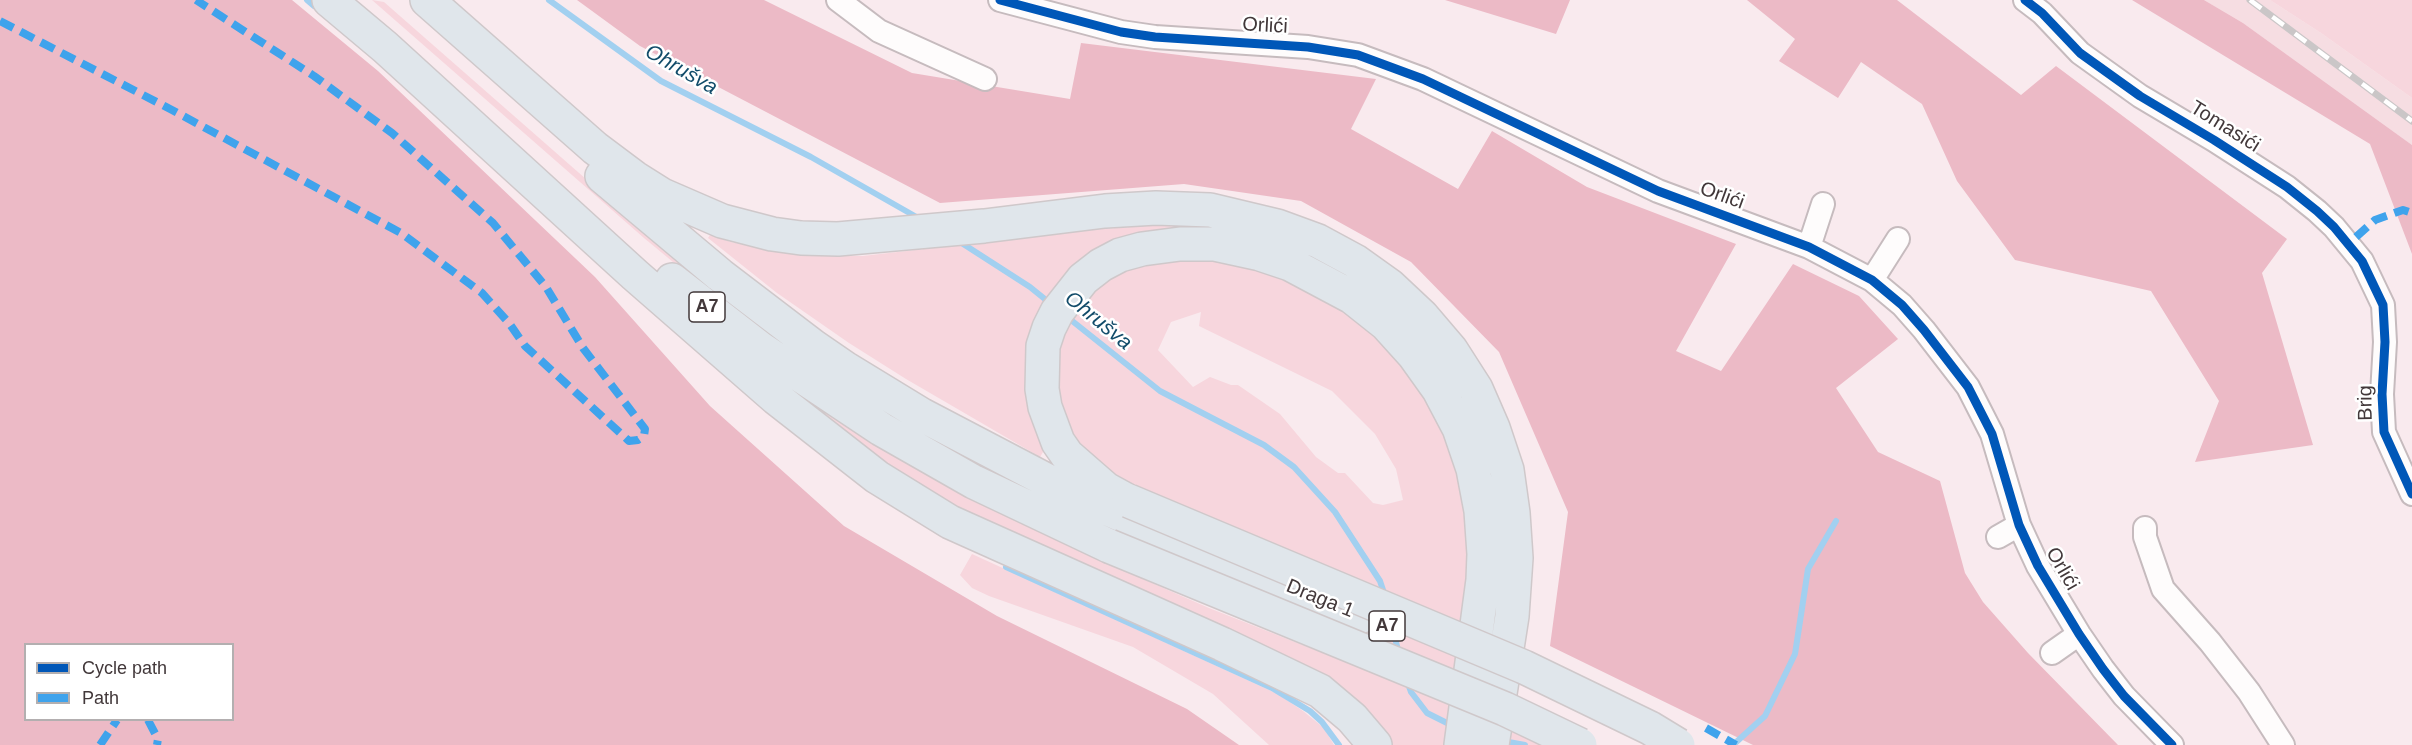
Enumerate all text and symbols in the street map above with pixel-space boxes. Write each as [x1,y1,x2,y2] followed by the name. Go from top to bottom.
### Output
[1242,13,1288,39] street label: Orlići
[640,39,722,101] water label: Ohrušva
[2186,96,2264,158] street label: Tomasići
[1696,177,1748,215] street label: Orlići
[1059,286,1137,356] water label: Ohrušva
[689,292,725,322] road number: A7
[2354,385,2378,421] street label: Brig
[2040,543,2084,595] street label: Orlići
[1283,575,1357,623] street label: Draga 1
[1369,611,1405,641] road number: A7
[24,643,234,721] legend
[82,658,167,678] text: Cycle path
[82,688,119,708] text: Path

